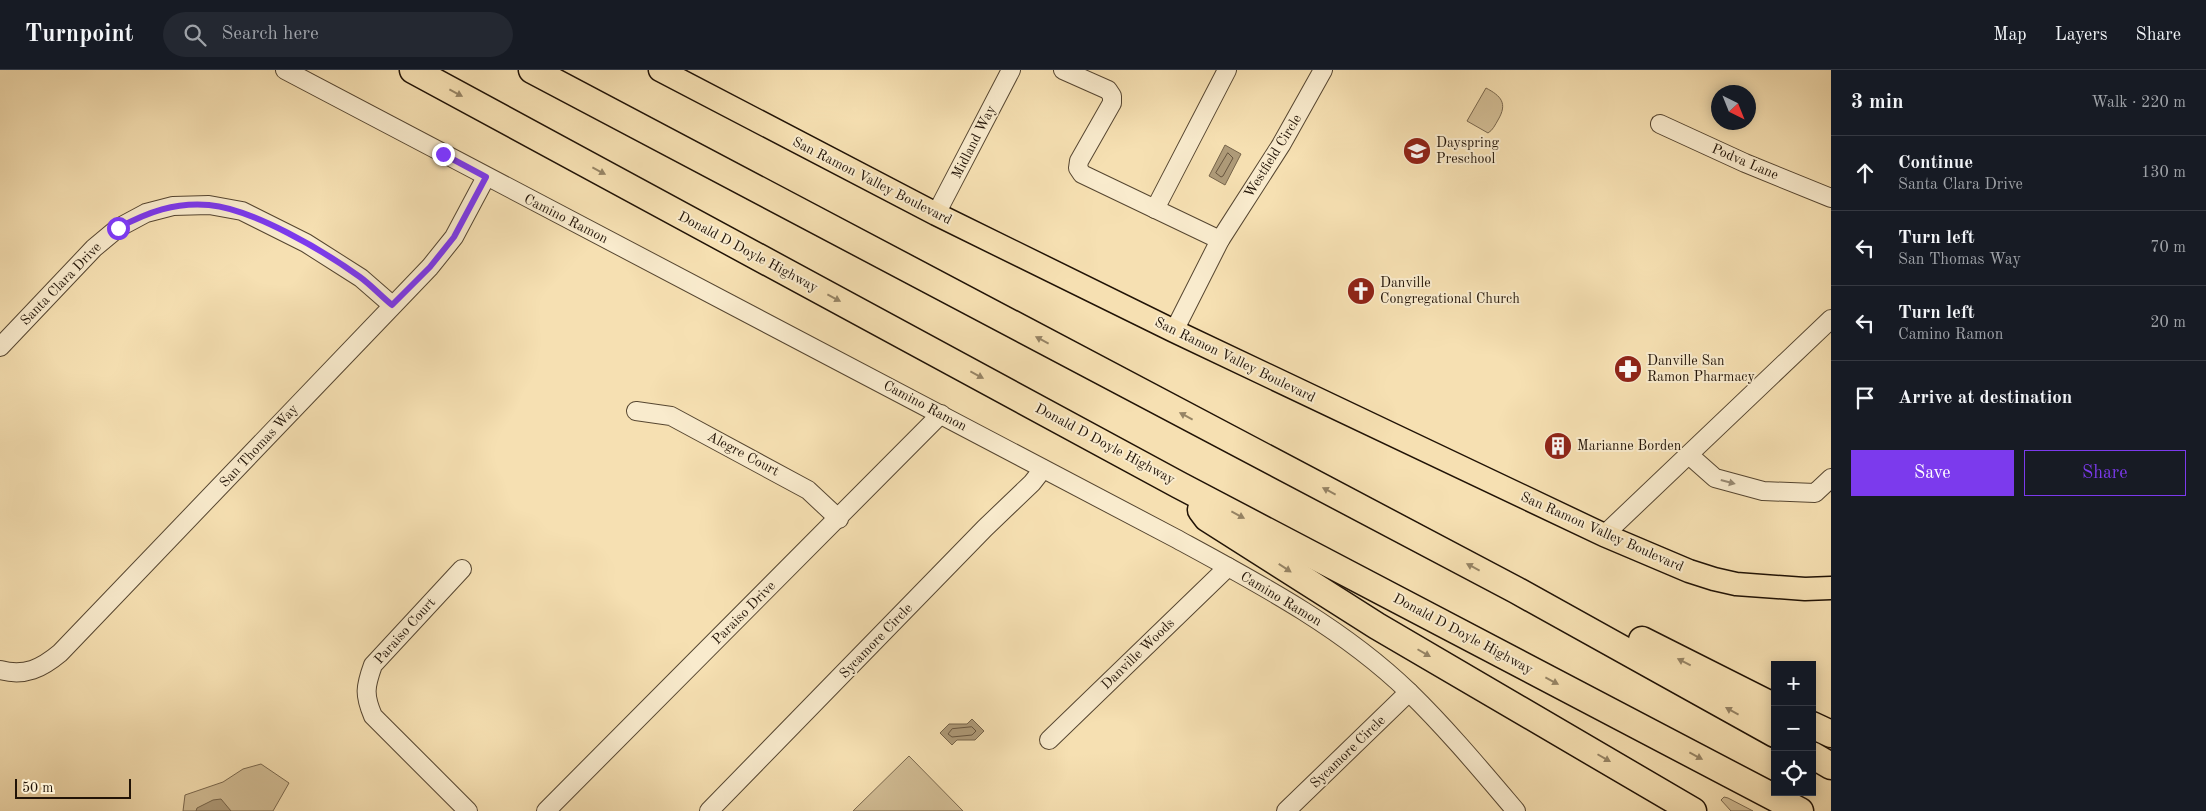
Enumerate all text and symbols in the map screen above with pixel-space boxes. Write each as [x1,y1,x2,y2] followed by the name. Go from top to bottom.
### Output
[163,12,513,57] search box
[181,21,209,49] icon: search
[25,23,133,47] text: Turnpoint
[221,25,319,44] text: Search here
[1993,26,2027,44] text: Map
[2055,26,2107,44] text: Layers
[2135,26,2181,44] text: Share
[1711,85,1756,130] north arrow
[449,89,463,97] one-way arrow
[1851,92,1904,113] text: 3 min
[2091,95,2186,111] text: Walk · 220 m
[950,103,999,181] street label: Midland Way
[1242,112,1304,200] street label: Westfield Circle
[790,135,954,227] street label: San Ramon Valley Boulevard
[1402,136,1432,166] school or university icon: Dayspring Preschool
[1436,136,1499,166] place label: Dayspring Preschool
[1710,142,1780,182] street label: Podva Lane
[432,143,455,166] route end
[1898,154,1973,173] text: Continue
[1851,159,1879,187] icon: ahead
[2141,165,2186,181] text: 130 m
[592,166,605,175] one-way arrow
[1898,177,2023,193] text: Santa Clara Drive
[522,192,611,246] street label: Camino Ramon
[676,209,821,295] street label: Donald D Doyle Highway
[107,217,130,240] route start
[1898,229,1975,248] text: Turn left
[1851,234,1879,262] icon: left
[18,240,104,328] street label: Santa Clara Drive
[2150,240,2186,256] text: 70 m
[1898,252,2021,268] text: San Thomas Way
[1346,276,1376,306] church icon: Danville Congregational Church
[1380,276,1520,306] place label: Danville Congregational Church
[827,294,841,302] one-way arrow
[1898,304,1975,323] text: Turn left
[1851,309,1879,337] icon: left
[1153,315,1317,405] street label: San Ramon Valley Boulevard
[2150,315,2186,331] text: 20 m
[1898,327,2003,343] text: Camino Ramon
[1035,336,1049,344] one-way arrow
[1613,354,1643,384] pharmacy icon: Danville San Ramon Pharmacy
[1647,354,1755,384] place label: Danville San Ramon Pharmacy
[970,371,984,379] one-way arrow
[881,378,969,434] street label: Camino Ramon
[1851,384,1879,412] icon: arrive
[1898,389,2072,408] text: Arrive at destination
[217,401,301,490] street label: San Thomas Way
[1033,401,1178,487] street label: Donald D Doyle Highway
[1179,411,1192,420] one-way arrow
[705,429,781,479] street label: Alegre Court
[1543,431,1573,461] building icon: Marianne Borden
[1577,439,1682,453] place label: Marianne Borden
[1851,450,2014,496] button: Save
[2024,450,2186,496] button: Share
[1721,478,1736,486] one-way arrow
[1323,487,1336,496] one-way arrow
[1518,490,1686,574] street label: San Ramon Valley Boulevard
[1231,511,1245,519] one-way arrow
[1279,563,1292,573] one-way arrow
[1466,563,1480,571] one-way arrow
[1238,569,1324,629] street label: Camino Ramon
[710,579,778,647] street label: Paraiso Drive
[1391,591,1536,677] street label: Donald D Doyle Highway
[372,595,438,667] street label: Paraiso Court
[837,601,915,681] street label: Sycamore Circle
[1099,616,1177,692] street label: Danville Woods
[1417,649,1430,658] one-way arrow
[1677,658,1691,666] one-way arrow
[1771,661,1816,796] map controls
[1771,661,1816,706] button: +
[1545,676,1559,685] one-way arrow
[1726,706,1739,715] one-way arrow
[1771,706,1816,751] button: −
[1308,713,1388,791] street label: Sycamore Circle
[1771,751,1816,796] button: locate
[1689,752,1703,760] one-way arrow
[1597,754,1611,762] one-way arrow
[15,776,131,799] scale bar
[22,781,53,795] text: 50 m

